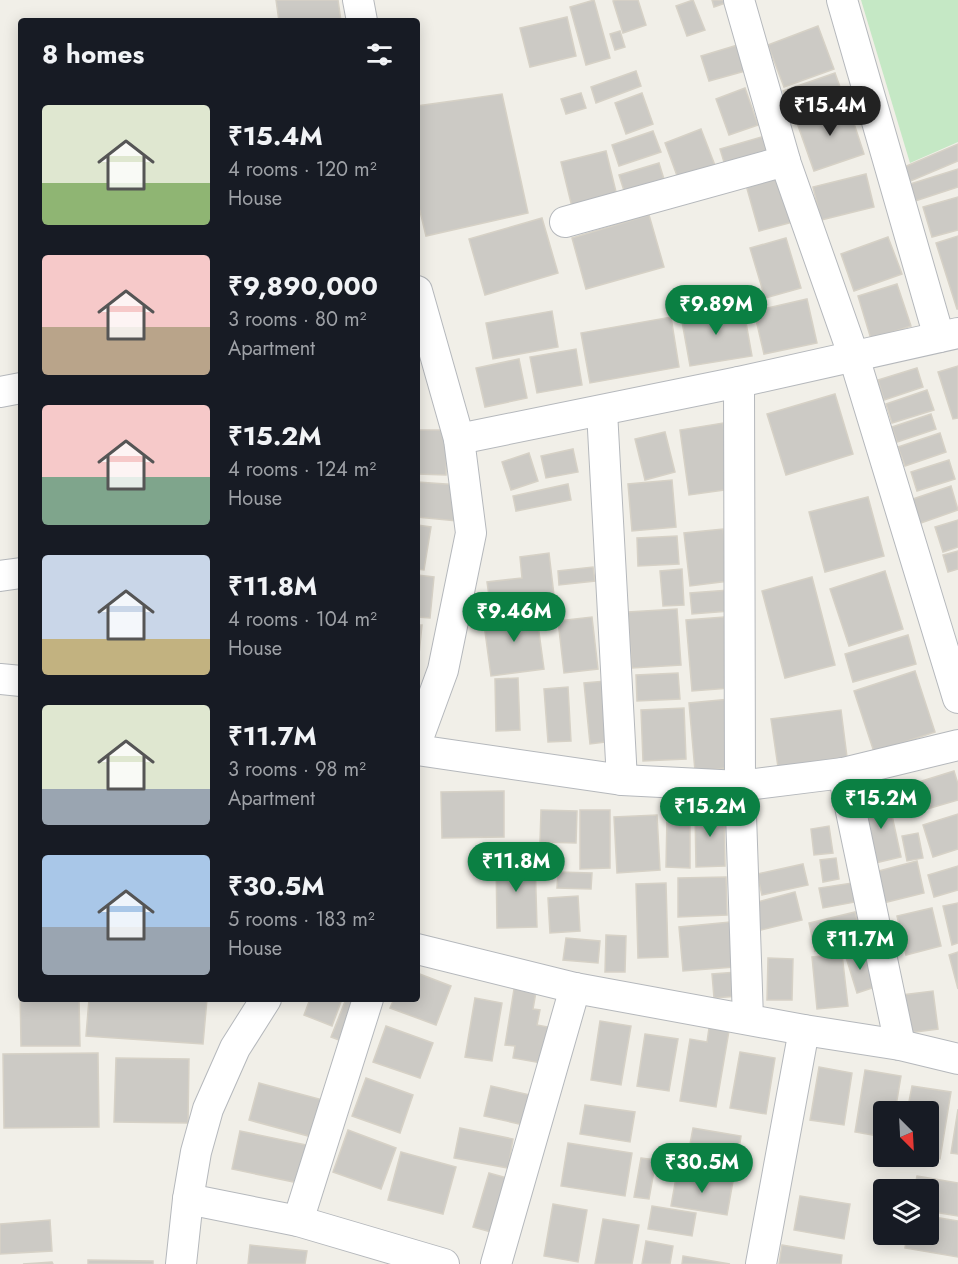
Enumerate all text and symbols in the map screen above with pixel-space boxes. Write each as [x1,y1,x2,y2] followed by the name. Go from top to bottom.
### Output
[42,35,144,73] text: 8 homes
[363,38,396,71] icon: filters
[781,86,879,137] pin: ₹15.4M
[794,91,866,120] text: ₹15.4M
[228,117,323,155] text: ₹15.4M
[90,129,162,201] icon: home
[228,155,377,184] text: 4 rooms · 120 m²
[228,184,282,213] text: House
[228,267,378,305] text: ₹9,890,000
[90,279,162,351] icon: home
[667,285,765,336] pin: ₹9.89M
[679,290,753,319] text: ₹9.89M
[228,305,366,334] text: 3 rooms · 80 m²
[228,334,315,363] text: Apartment
[228,417,321,455] text: ₹15.2M
[90,429,162,501] icon: home
[228,455,376,484] text: 4 rooms · 124 m²
[228,484,282,513] text: House
[228,567,317,605] text: ₹11.8M
[90,579,162,651] icon: home
[465,592,563,643] pin: ₹9.46M
[476,597,552,626] text: ₹9.46M
[228,605,377,634] text: 4 rooms · 104 m²
[228,634,282,663] text: House
[228,717,317,755] text: ₹11.7M
[90,729,162,801] icon: home
[228,755,366,784] text: 3 rooms · 98 m²
[832,779,930,830] pin: ₹15.2M
[228,784,315,813] text: Apartment
[845,784,917,813] text: ₹15.2M
[661,787,759,838] pin: ₹15.2M
[674,792,746,821] text: ₹15.2M
[467,842,565,893] pin: ₹11.8M
[482,847,550,876] text: ₹11.8M
[228,867,325,905] text: ₹30.5M
[90,879,162,951] icon: home
[228,905,375,934] text: 5 rooms · 183 m²
[811,920,909,971] pin: ₹11.7M
[826,925,894,954] text: ₹11.7M
[228,934,282,963] text: House
[873,1101,939,1167] north arrow
[873,1101,939,1245] map controls
[653,1143,751,1194] pin: ₹30.5M
[665,1148,739,1177] text: ₹30.5M
[873,1179,939,1245] button: layers

